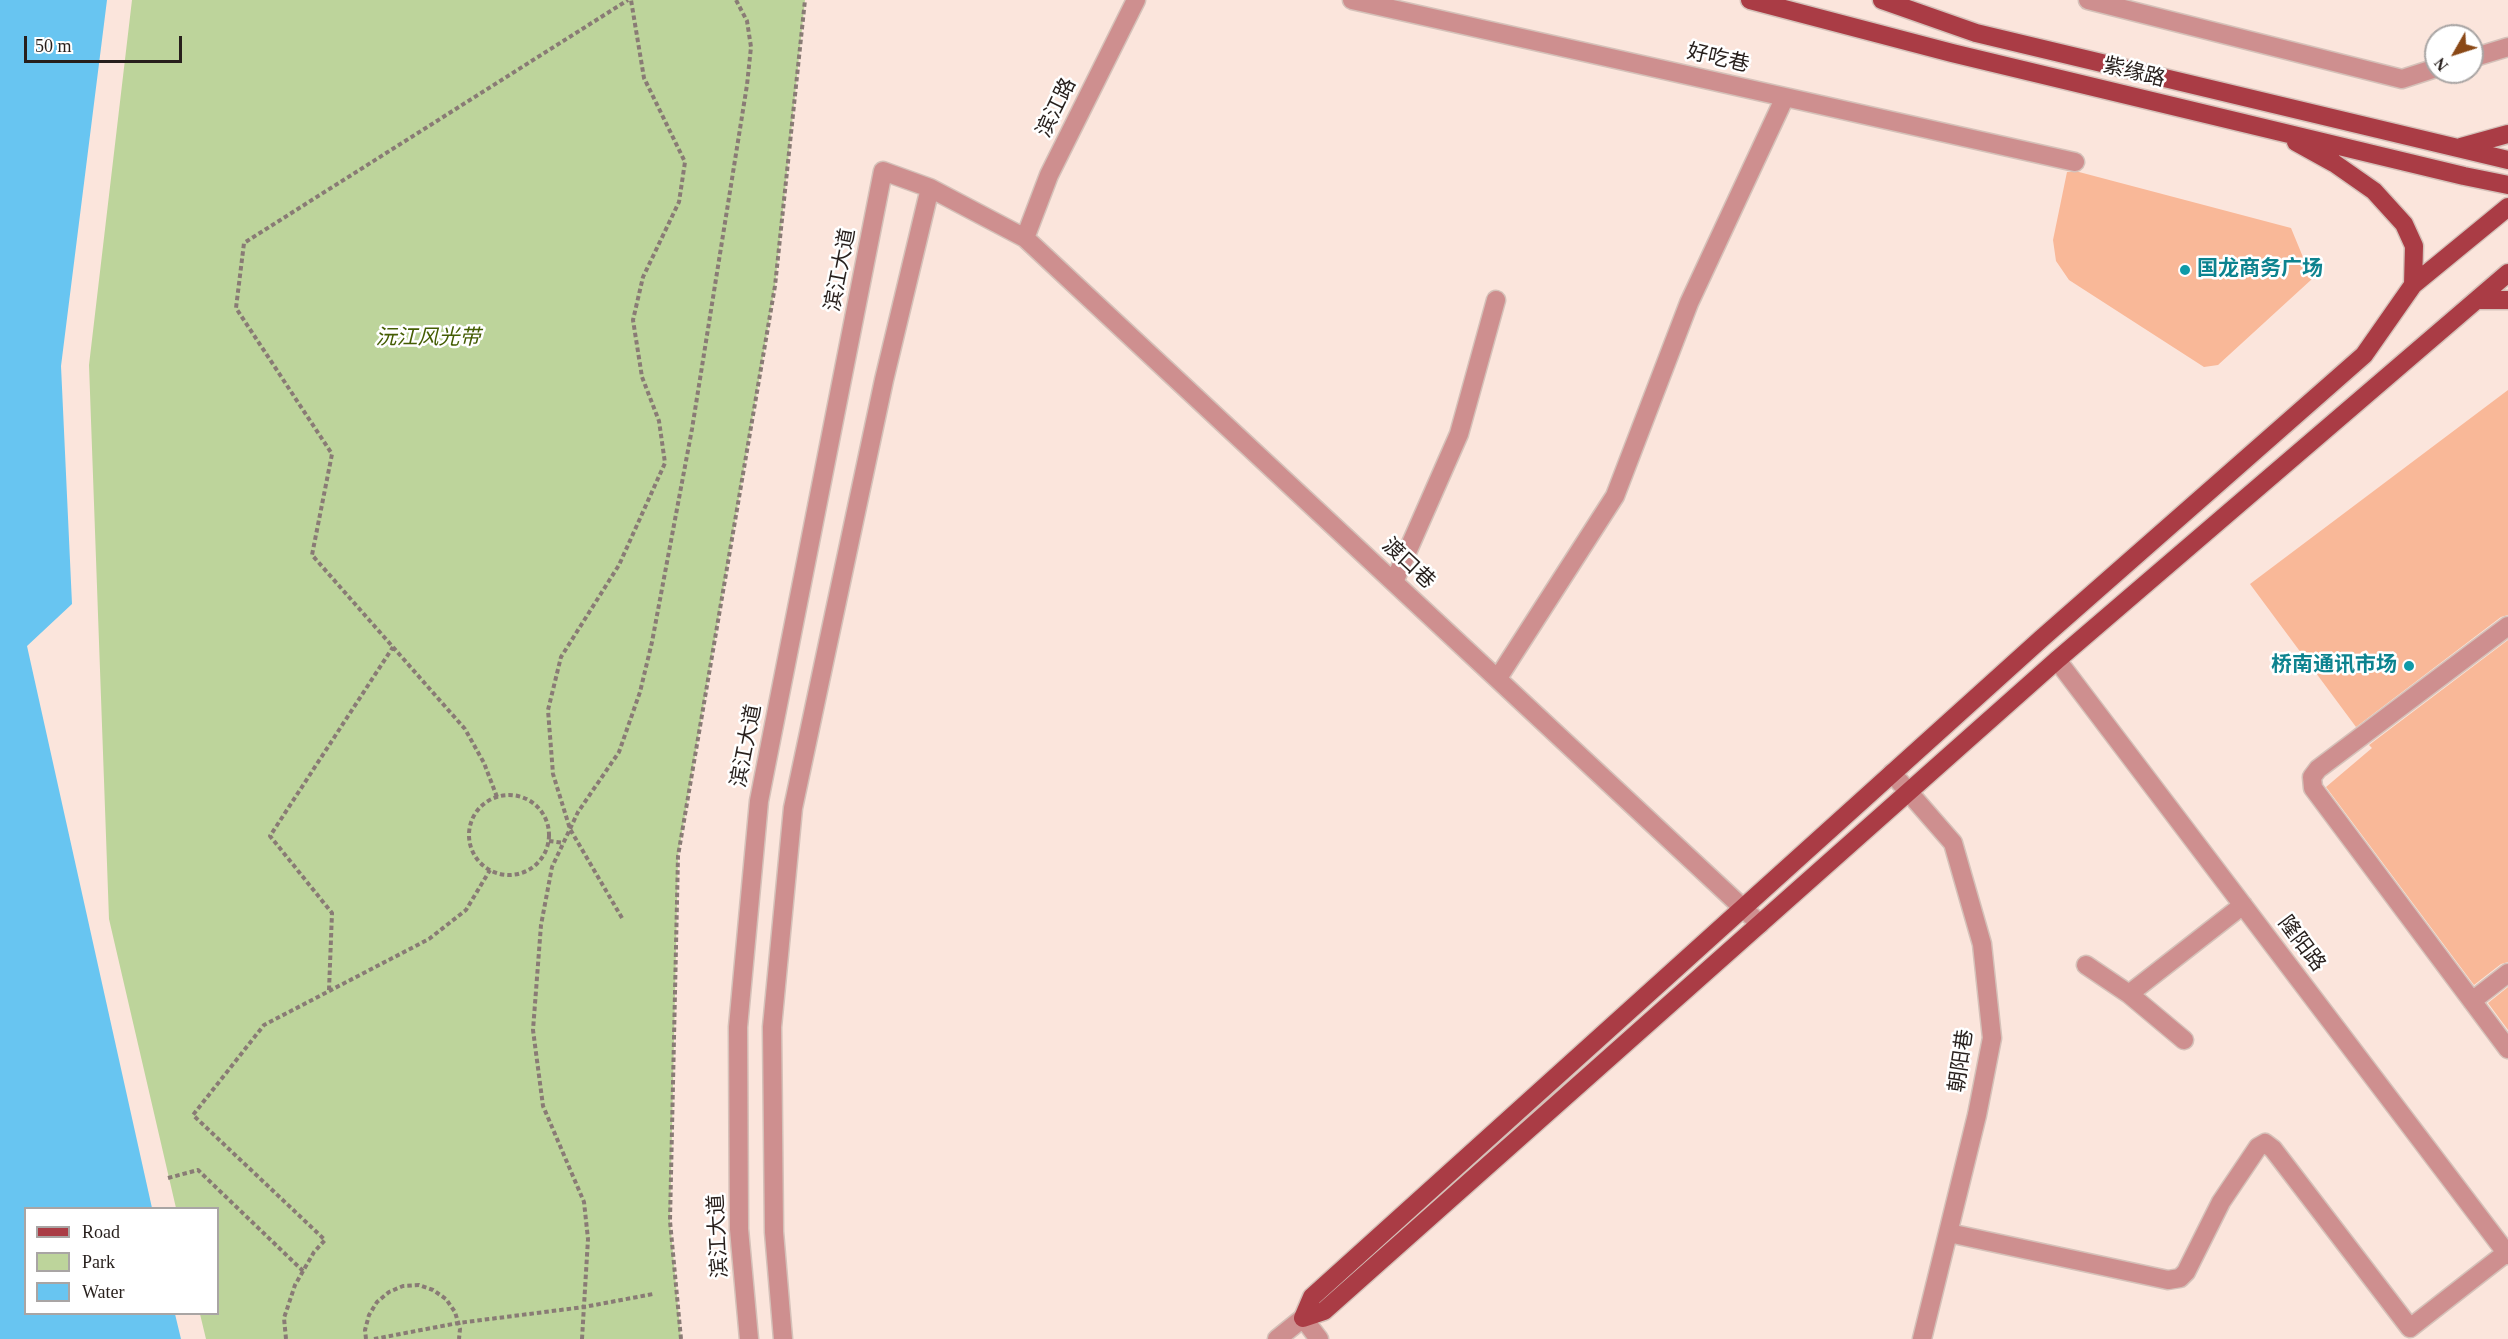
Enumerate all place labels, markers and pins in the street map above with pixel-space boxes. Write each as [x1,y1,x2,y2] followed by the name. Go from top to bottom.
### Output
[2197,257,2323,283] place label: 国龙商务广场
[2178,263,2192,277] marker: 国龙商务广场
[2271,653,2397,679] place label: 桥南通讯市场
[2402,659,2416,673] marker: 桥南通讯市场

